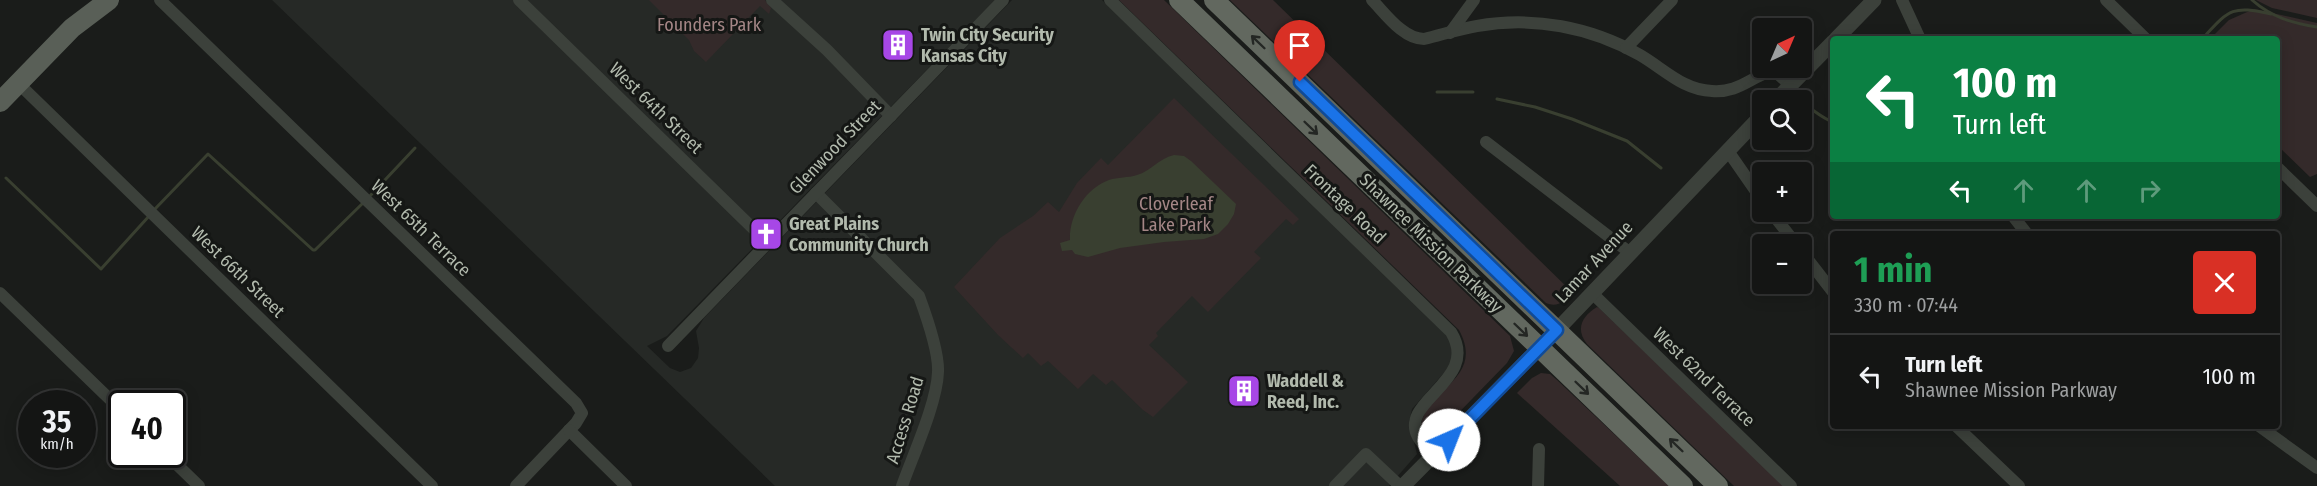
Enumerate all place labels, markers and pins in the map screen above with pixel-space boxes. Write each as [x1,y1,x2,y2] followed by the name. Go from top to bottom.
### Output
[1274,20,1325,82] pin
[921,24,1054,67] place label: Twin City Security Kansas City
[880,27,916,63] building icon: Twin City Security Kansas City
[789,213,929,256] place label: Great Plains Community Church
[748,216,784,252] church icon: Great Plains Community Church
[1267,370,1345,413] place label: Waddell & Reed, Inc.
[1226,373,1262,409] building icon: Waddell & Reed, Inc.

